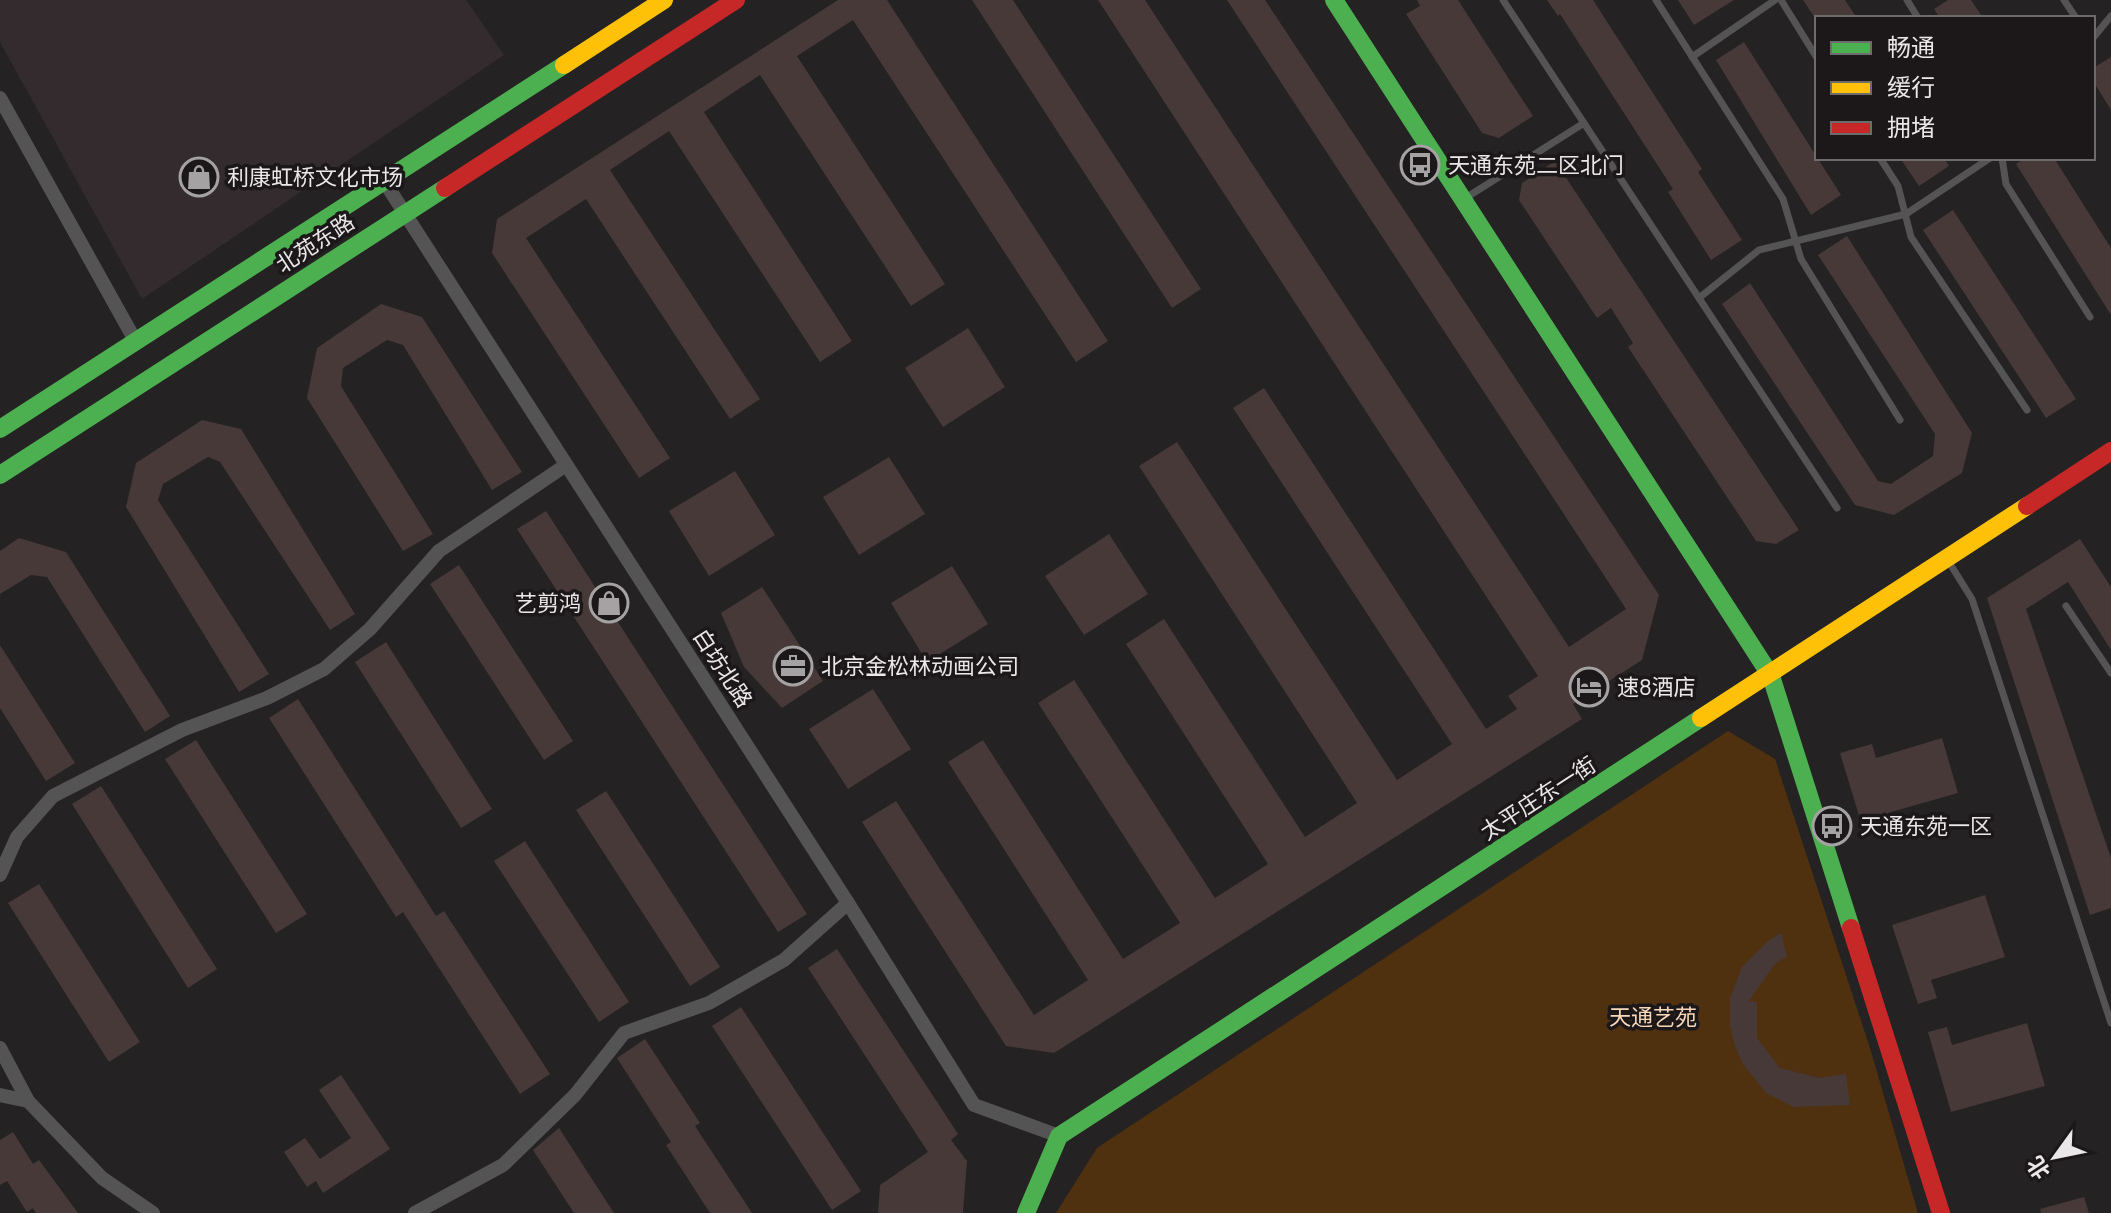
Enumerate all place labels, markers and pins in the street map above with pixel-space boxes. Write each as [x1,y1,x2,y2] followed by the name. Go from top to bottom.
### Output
[1399,144,1441,186] bus stop icon: 天通东苑二区北门
[1448,150,1624,180] place label: 天通东苑二区北门
[178,156,220,198] shop icon: 利康虹桥文化市场
[227,162,403,192] place label: 利康虹桥文化市场
[588,582,630,624] shop icon: 艺剪鸿
[515,588,581,618] place label: 艺剪鸿
[772,645,814,687] office icon: 北京金松林动画公司
[821,651,1019,681] place label: 北京金松林动画公司
[1568,666,1610,708] hotel icon: 速8酒店
[1617,672,1696,702] place label: 速8酒店
[1811,805,1853,847] bus stop icon: 天通东苑一区
[1860,811,1992,841] place label: 天通东苑一区

